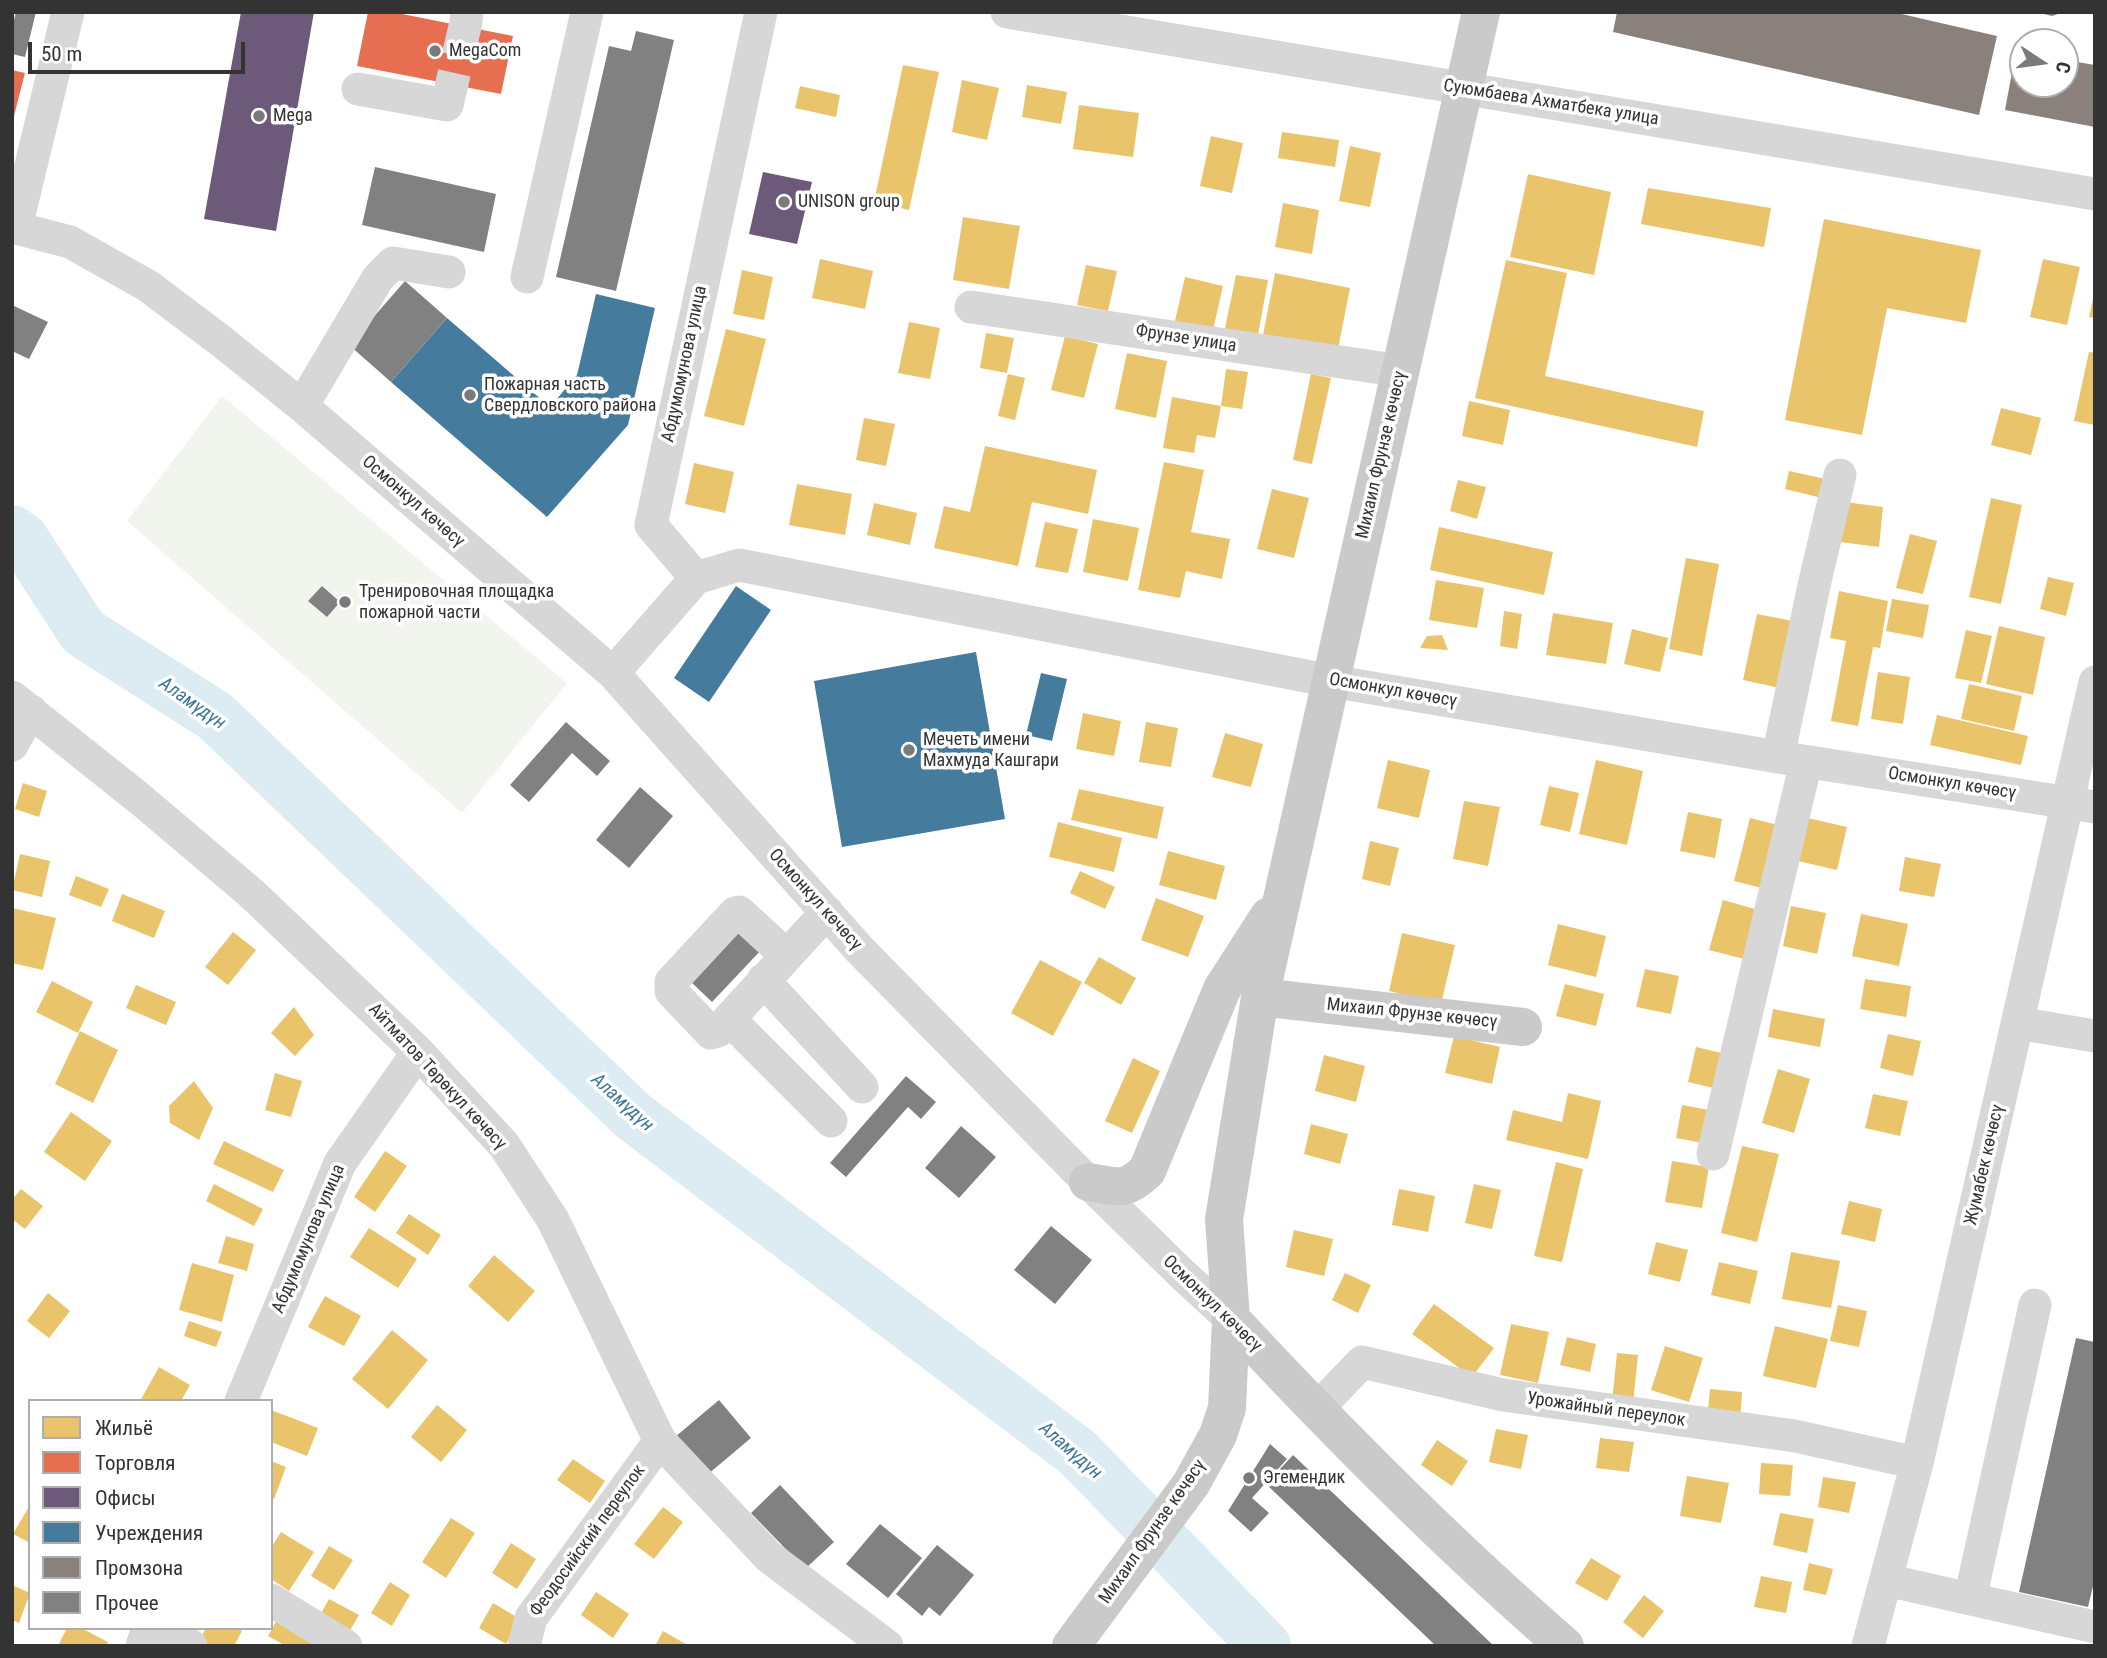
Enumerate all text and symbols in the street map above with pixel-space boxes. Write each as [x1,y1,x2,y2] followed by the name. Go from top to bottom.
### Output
[32,28,248,72] scale bar
[2009,28,2079,98] north arrow
[449,40,521,62] place label: MegaCom
[41,42,82,66] text: 50 m
[427,43,443,59] marker: MegaCom
[2051,60,2075,75] text: С
[1442,75,1660,131] street label: Суюмбаева Ахматбека улица
[273,105,313,127] place label: Mega
[251,108,267,124] marker: Mega
[798,191,900,213] place label: UNISON group
[776,194,792,210] marker: UNISON group
[658,284,712,444] street label: Абдумомунова улица
[1134,320,1238,358] street label: Фрунзе улица
[1352,369,1412,541] street label: Михаил Фрунзе көчөсү
[484,374,656,416] place label: Пожарная часть Свердловского района
[462,387,478,403] marker: Пожарная часть Свердловского района
[357,451,469,553] street label: Осмонкул көчөсү
[359,581,554,624] place label: Тренировочная площадка пожарной части
[337,594,353,610] marker: Тренировочная площадка пожарной части
[1327,669,1459,713] street label: Осмонкул көчөсү
[154,673,230,735] water label: Аламүдүн
[923,729,1059,772] place label: Мечеть имени Махмуда Кашгари
[901,742,917,758] marker: Мечеть имени Махмуда Кашгари
[1886,763,2018,805] street label: Осмонкул көчөсү
[764,845,866,955] street label: Осмонкул көчөсү
[1326,994,1498,1034] street label: Михаил Фрунзе көчөсү
[363,999,511,1155] street label: Айтматов Төрөкул көчөсү
[586,1069,658,1137] water label: Аламүдүн
[1961,1103,2009,1227] street label: Жумабек көчөсү
[268,1161,350,1317] street label: Абдумомунова улица
[1158,1251,1266,1357] street label: Осмонкул көчөсү
[1525,1388,1687,1432] street label: Урожайный переулок
[28,1399,273,1630] legend
[95,1416,153,1440] text: Жильё
[1034,1417,1106,1485] water label: Аламүдүн
[95,1451,175,1475] text: Торговля
[1095,1456,1211,1608] street label: Михаил Фрунзе көчөсү
[526,1461,650,1621] street label: Феодосийский переулок
[1263,1467,1345,1489] place label: Эгемендик
[1241,1470,1257,1486] marker: Эгемендик
[95,1486,156,1510] text: Офисы
[95,1521,203,1545] text: Учреждения
[95,1556,183,1580] text: Промзона
[95,1591,159,1615] text: Прочее

